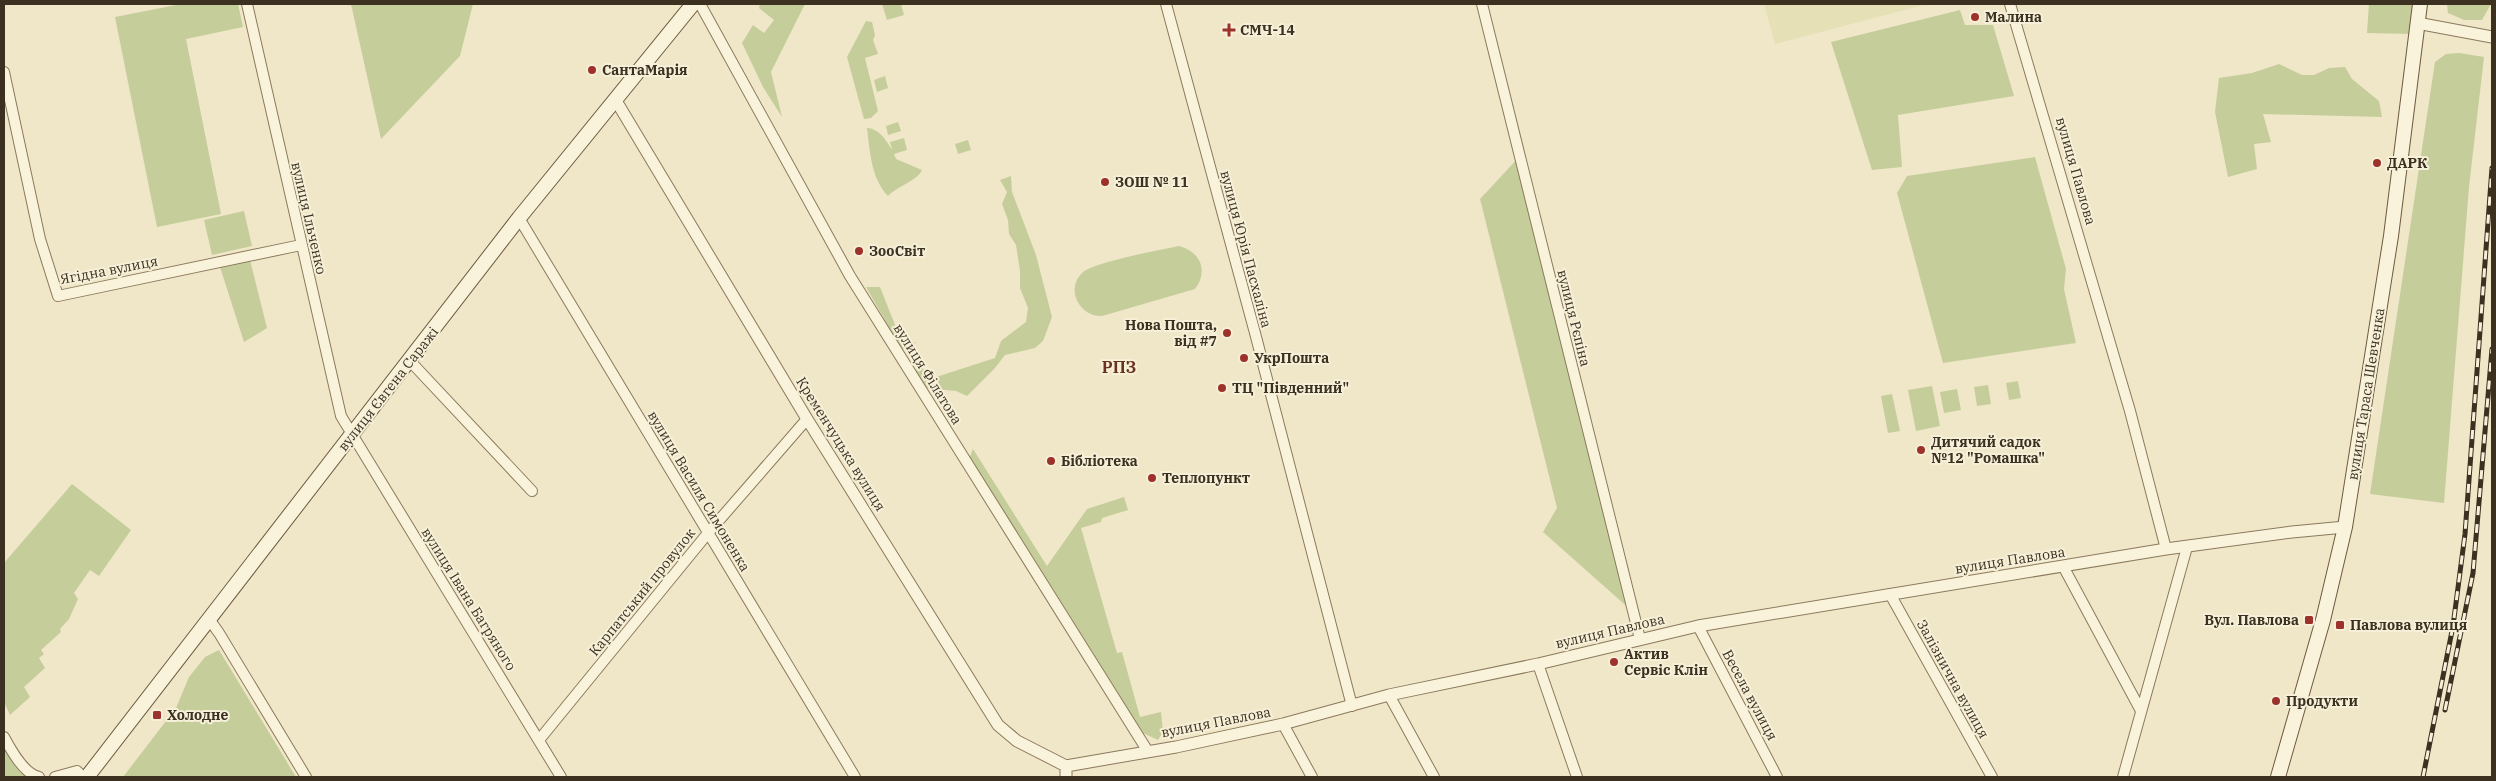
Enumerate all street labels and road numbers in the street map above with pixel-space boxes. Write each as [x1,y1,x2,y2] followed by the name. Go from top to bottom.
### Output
[2052,115,2100,227] street label: вулиця Павлова
[287,160,331,276] street label: вулиця Ільченко
[1216,168,1276,330] street label: вулиця Юрія Пасхаліна
[59,252,159,288] street label: Ягідна вулиця
[1553,268,1595,369] street label: вулиця Рєпіна
[2343,306,2389,481] street label: вулиця Тараса Шевченка
[890,320,966,428] street label: вулиця Філатова
[334,323,442,455] street label: вулиця Євгена Саражі
[792,374,890,514] street label: Кременчуцька вулиця
[644,407,754,575] street label: вулиця Василя Симоненка
[418,524,520,674] street label: вулиця Івана Багряного
[585,524,699,660] street label: Карпатський провулок
[1954,542,2067,578] street label: вулиця Павлова
[1554,610,1667,652] street label: вулиця Павлова
[1913,616,1993,742] street label: Залізнична вулиця
[1718,646,1782,744] street label: Весела вулиця
[1160,702,1273,741] street label: вулиця Павлова

